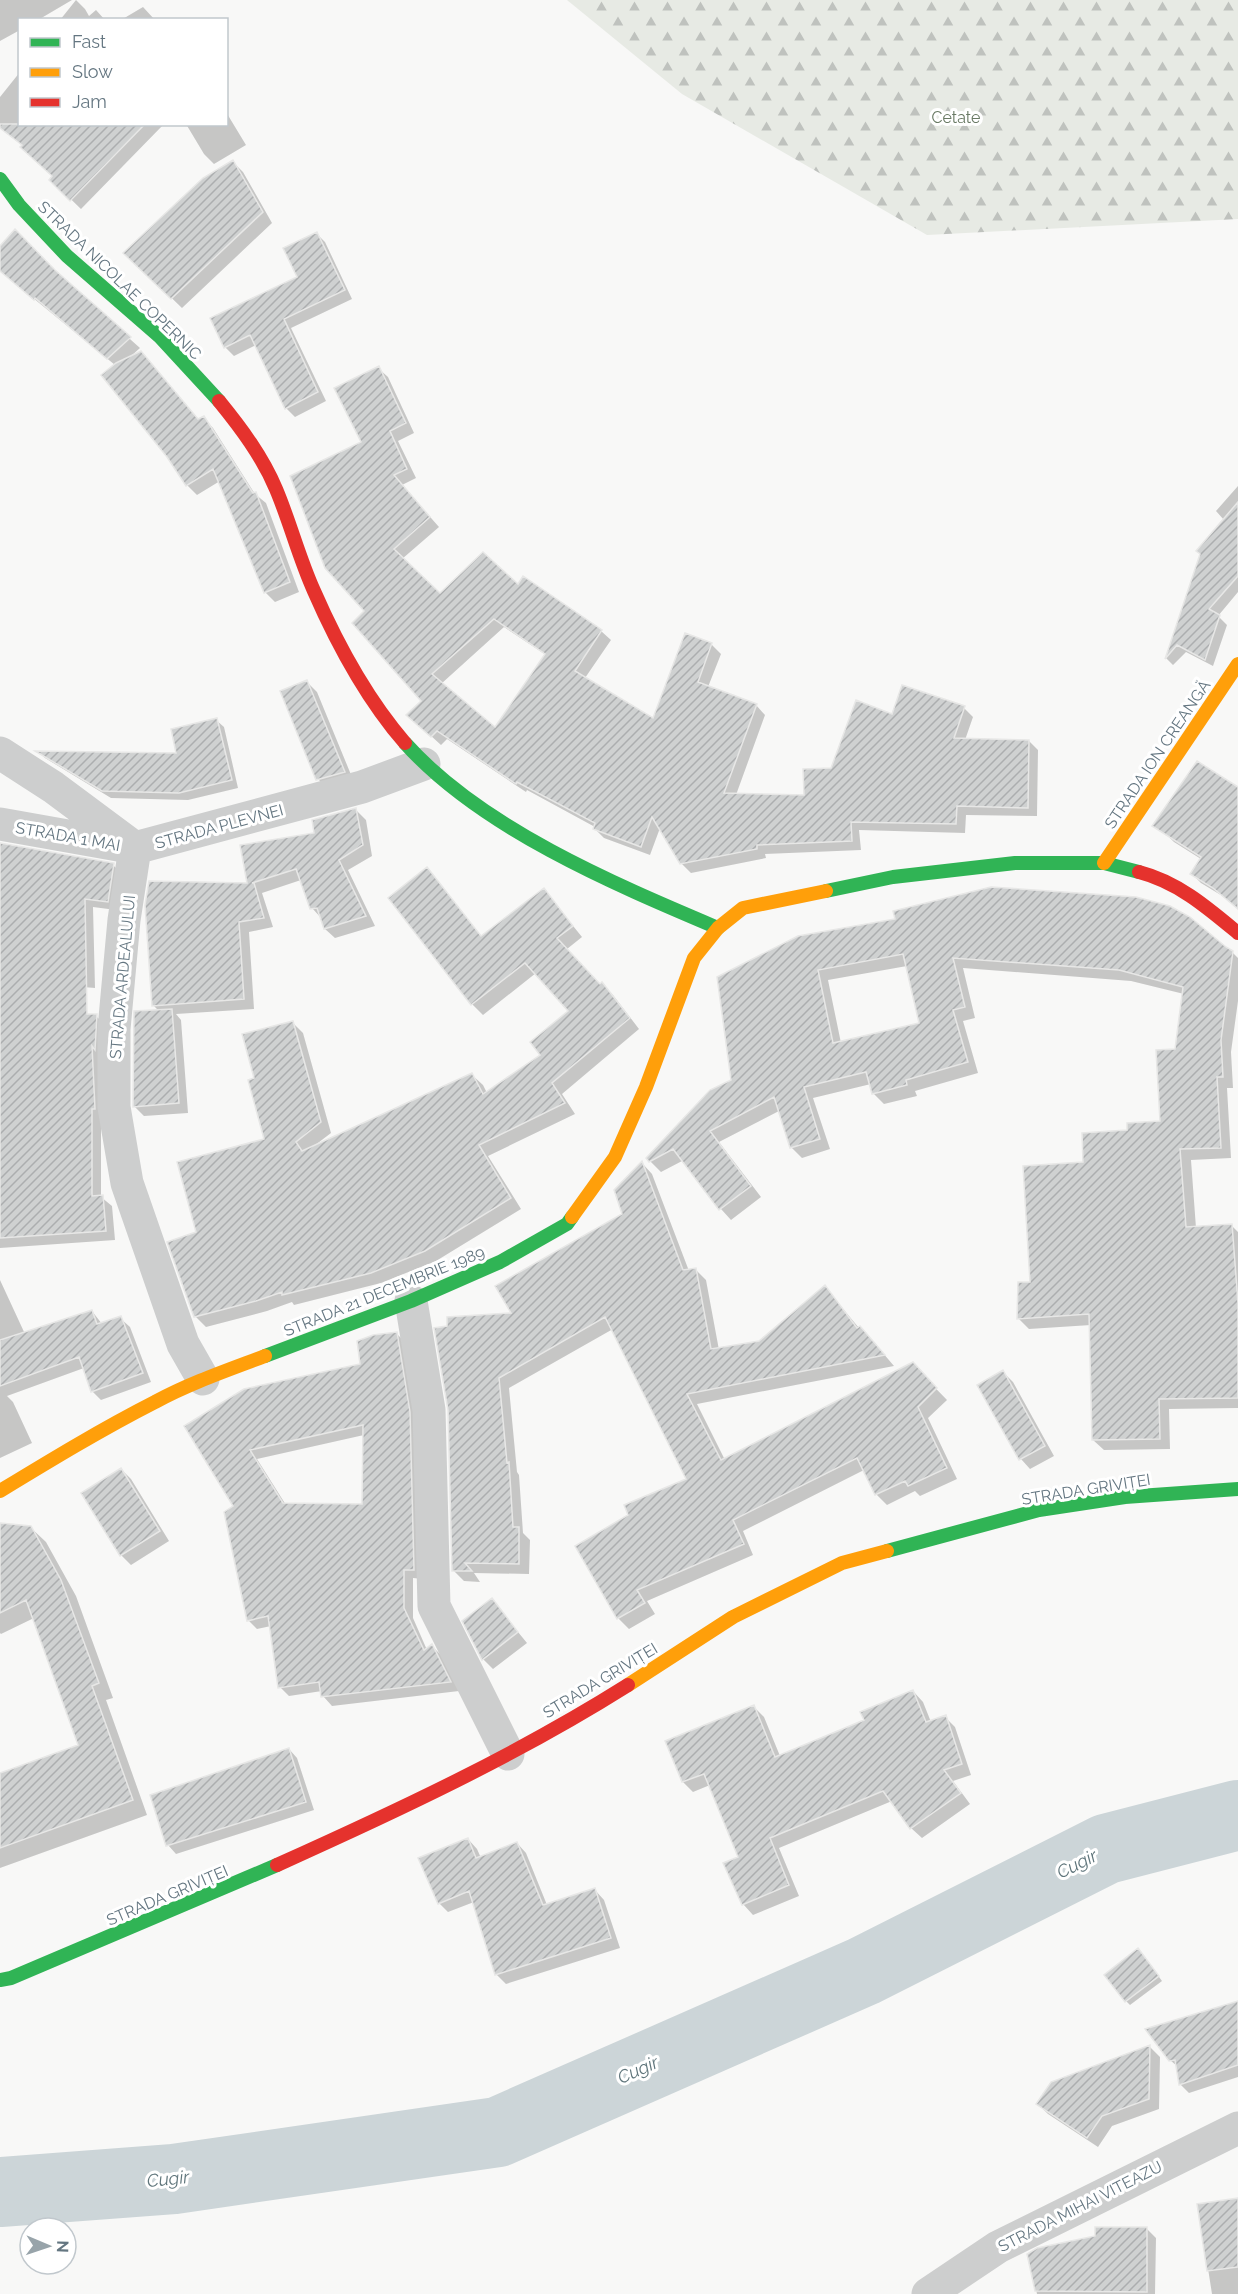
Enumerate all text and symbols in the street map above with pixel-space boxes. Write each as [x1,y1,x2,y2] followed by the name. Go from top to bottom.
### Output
[18,18,228,126] legend
[72,31,106,52] text: Fast
[72,61,113,82] text: Slow
[72,91,107,112] text: Jam
[932,108,980,127] park label: Cetate
[34,197,205,363] street label: STRADA NICOLAE COPERNIC
[1100,676,1214,832] street label: STRADA ION CREANGĂ
[153,800,285,853] street label: STRADA PLEVNEI
[14,818,122,855] street label: STRADA 1 MAI
[106,894,139,1060] street label: STRADA ARDEALULUI
[281,1242,487,1341] street label: STRADA 21 DECEMBRIE 1989
[1020,1470,1152,1509] street label: STRADA GRIVIȚEI
[540,1639,661,1722] street label: STRADA GRIVIȚEI
[1053,1844,1101,1883] water label: Cugir
[104,1861,231,1930] street label: STRADA GRIVIȚEI
[614,2051,662,2088] water label: Cugir
[995,2157,1165,2256] street label: STRADA MIHAI VITEAZU
[146,2166,191,2191] water label: Cugir
[18,2216,78,2276] north arrow
[53,2240,72,2253] text: N

